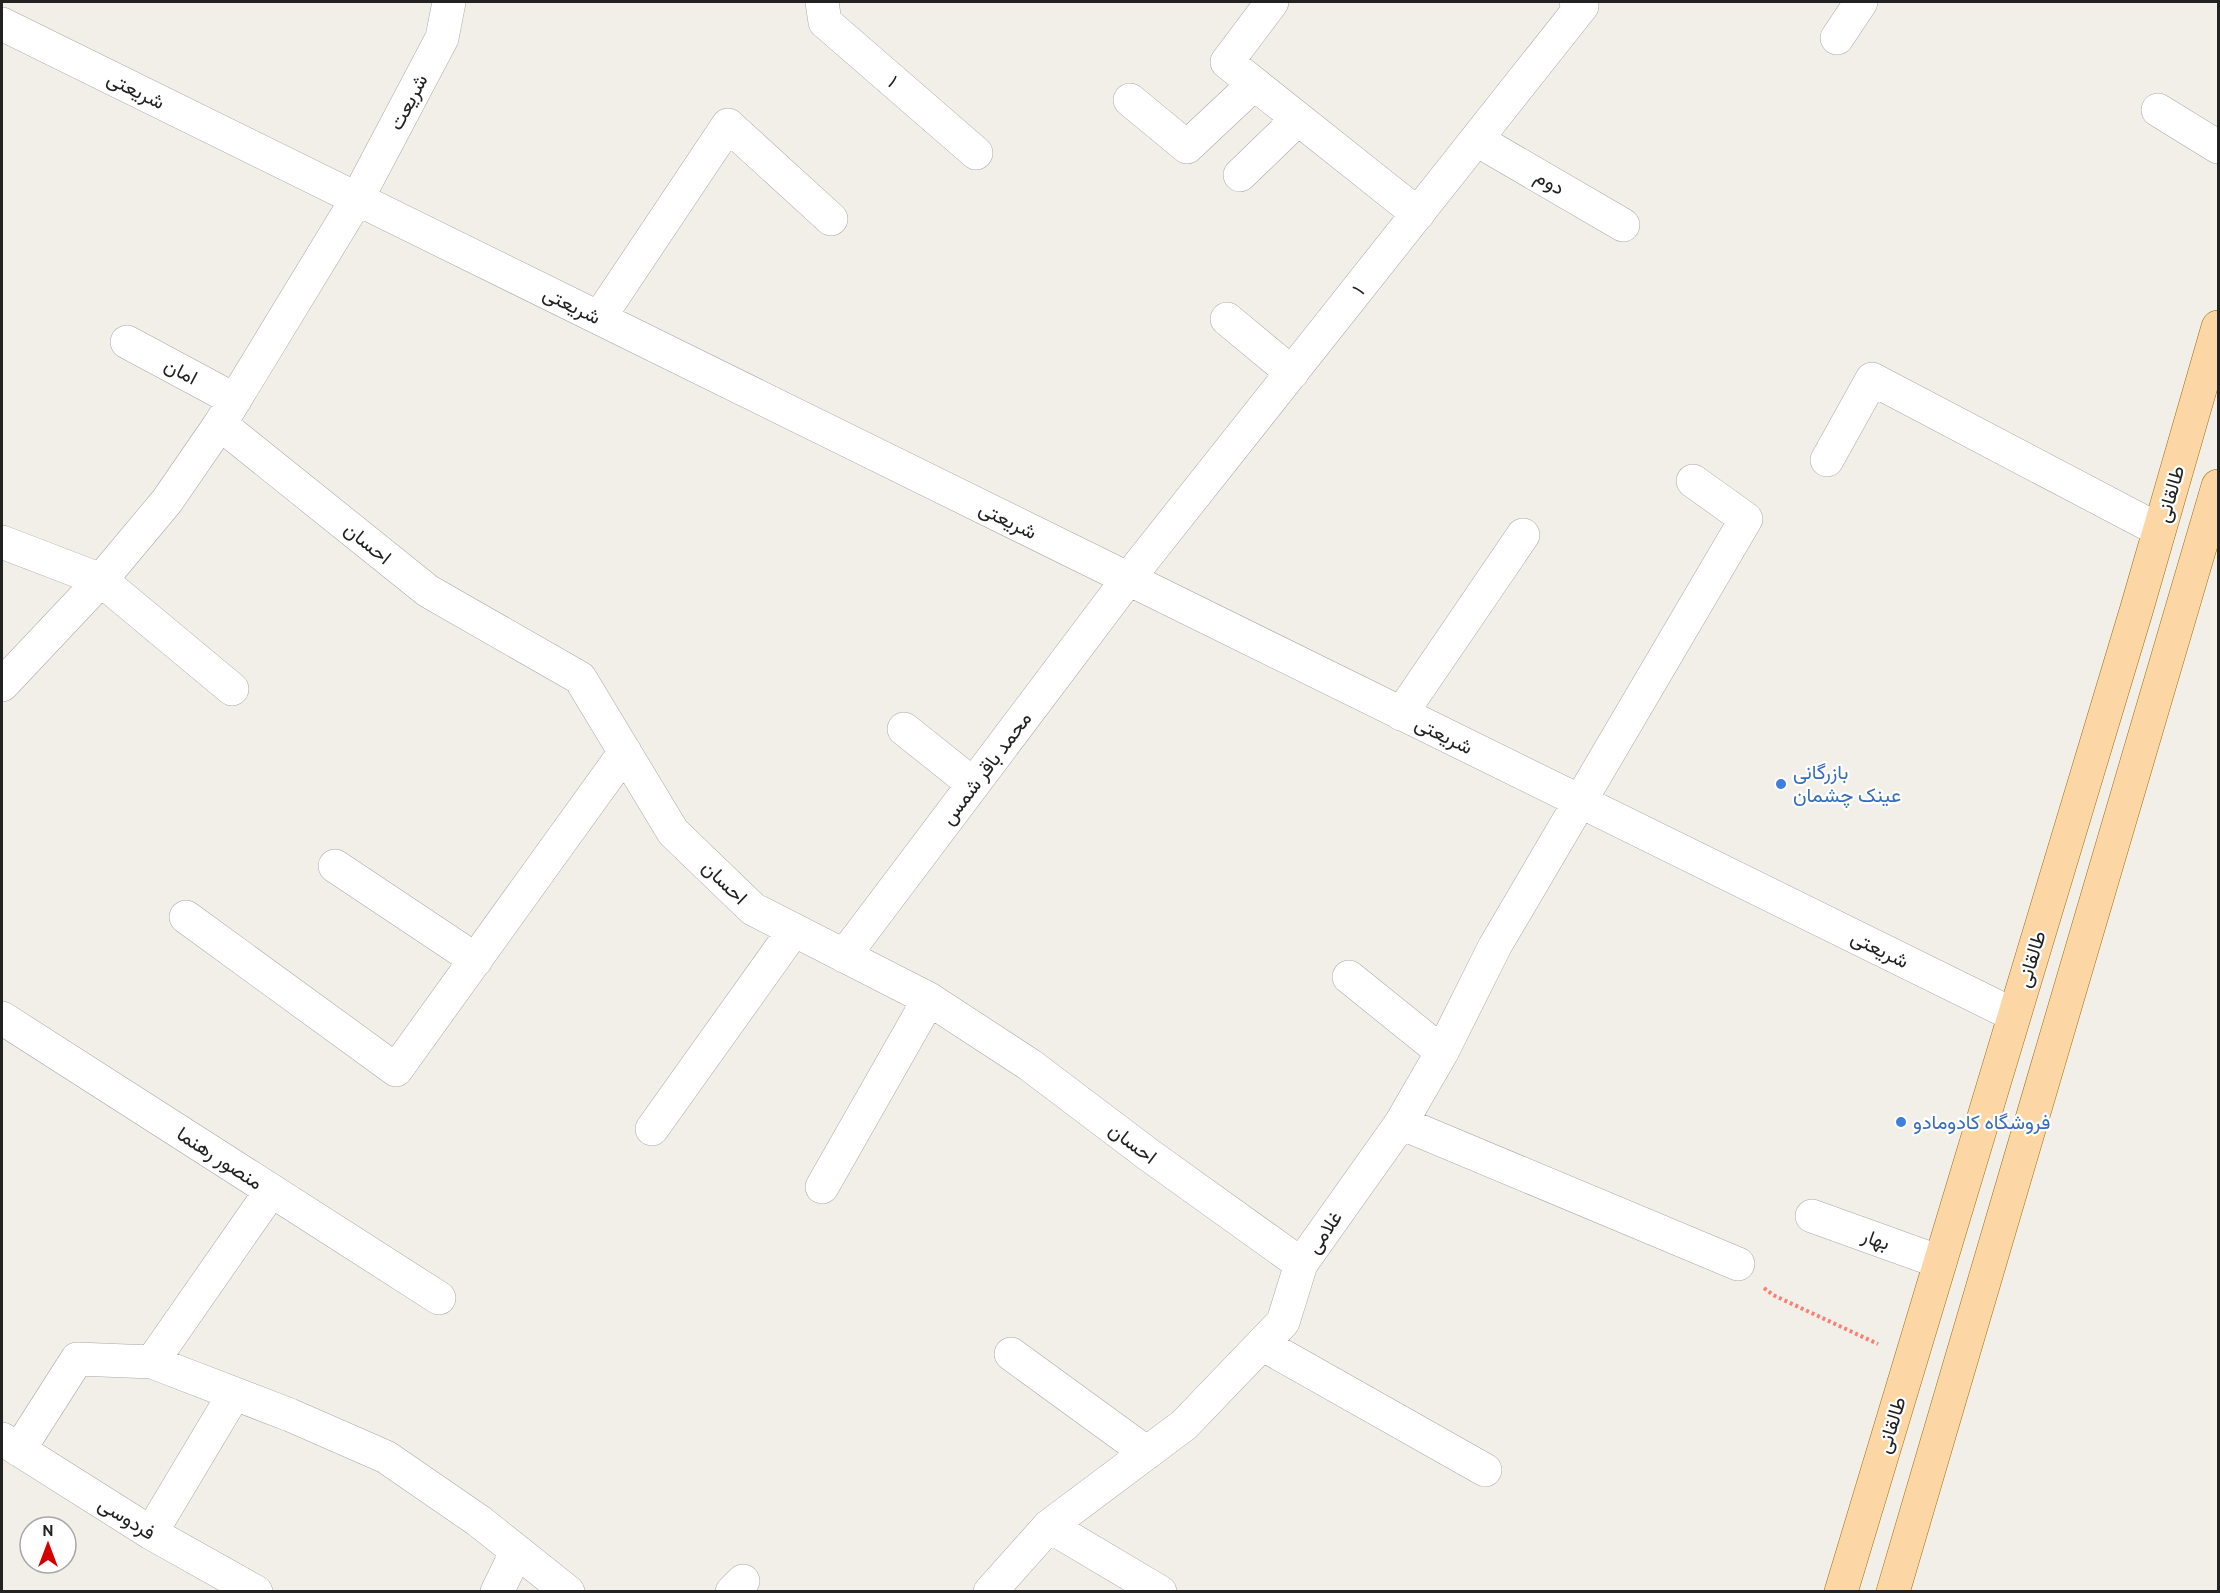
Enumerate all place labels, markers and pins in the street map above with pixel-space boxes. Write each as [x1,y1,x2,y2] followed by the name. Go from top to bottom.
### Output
[1793,760,1901,809] place label: بازرگانی عینک چشمان
[1774,777,1788,791] marker: بازرگانی عینک چشمان
[1913,1110,2050,1135] place label: فروشگاه کادومادو
[1894,1115,1908,1129] marker: فروشگاه کادومادو

